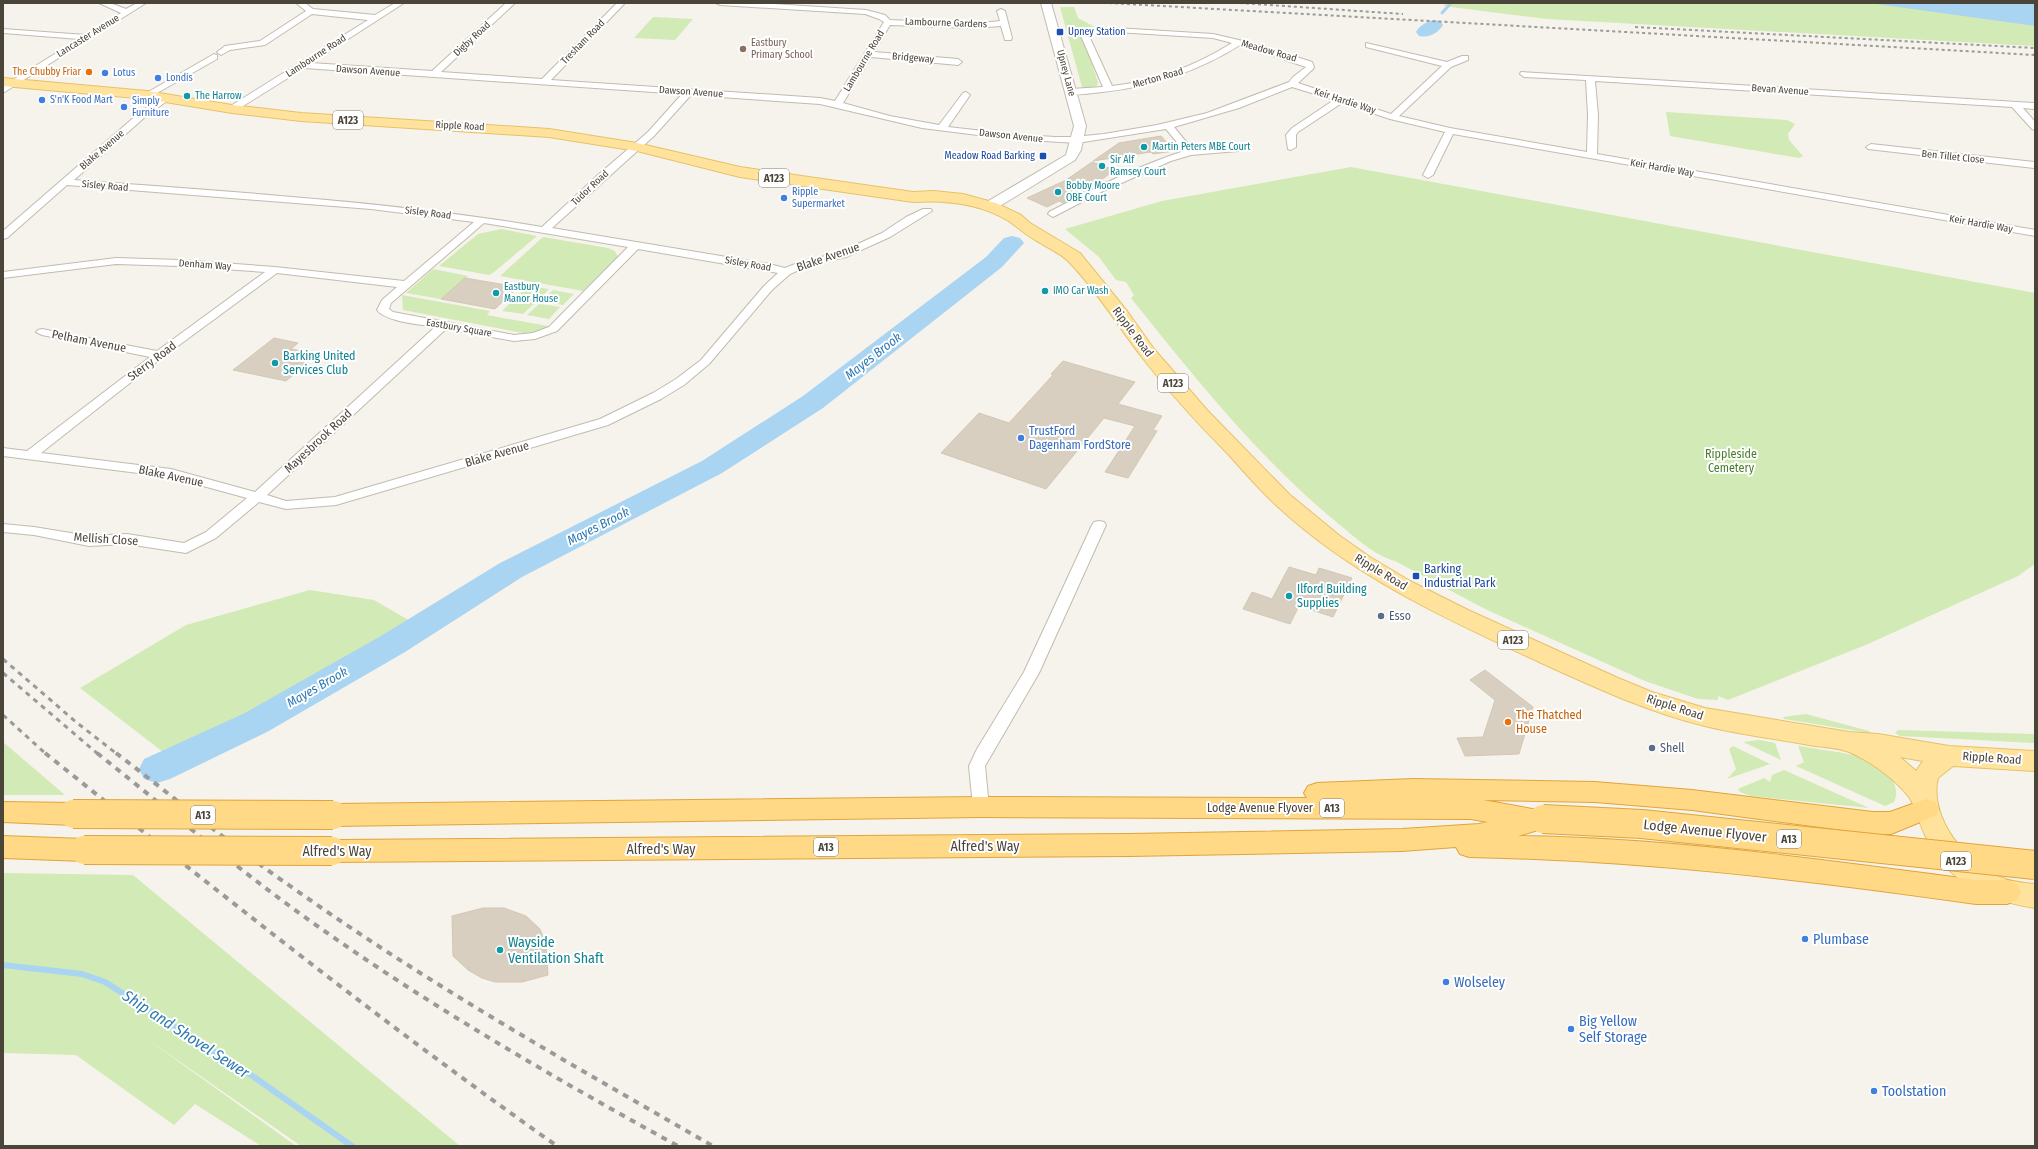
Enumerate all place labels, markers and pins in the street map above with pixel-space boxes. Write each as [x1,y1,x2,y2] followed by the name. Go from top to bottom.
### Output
[1068,26,1126,38] place label: Upney Station
[1055,27,1065,37] marker: Upney Station
[751,37,813,61] place label: Eastbury Primary School
[738,44,748,54] marker: Eastbury Primary School
[12,66,82,78] place label: The Chubby Friar
[84,67,94,77] marker: The Chubby Friar
[113,67,135,79] place label: Lotus
[100,68,110,78] marker: Lotus
[166,72,193,84] place label: Londis
[153,73,163,83] marker: Londis
[195,90,242,102] place label: The Harrow
[182,91,192,101] marker: The Harrow
[50,94,113,106] place label: S'n'K Food Mart
[37,95,47,105] marker: S'n'K Food Mart
[132,95,169,119] place label: Simply Furniture
[119,102,129,112] marker: Simply Furniture
[1152,141,1251,153] place label: Martin Peters MBE Court
[1139,142,1149,152] marker: Martin Peters MBE Court
[945,150,1035,162] place label: Meadow Road Barking
[1038,151,1048,161] marker: Meadow Road Barking
[1110,154,1167,178] place label: Sir Alf Ramsey Court
[1097,161,1107,171] marker: Sir Alf Ramsey Court
[1066,180,1120,204] place label: Bobby Moore OBE Court
[792,186,846,210] place label: Ripple Supermarket
[1053,187,1063,197] marker: Bobby Moore OBE Court
[779,193,789,203] marker: Ripple Supermarket
[504,281,558,305] place label: Eastbury Manor House
[1053,285,1109,297] place label: IMO Car Wash
[1040,286,1050,296] marker: IMO Car Wash
[491,288,501,298] marker: Eastbury Manor House
[283,349,356,377] place label: Barking United Services Club
[270,358,280,368] marker: Barking United Services Club
[1029,424,1131,452] place label: TrustFord Dagenham FordStore
[1016,433,1026,443] marker: TrustFord Dagenham FordStore
[1424,562,1496,590] place label: Barking Industrial Park
[1411,571,1421,581] marker: Barking Industrial Park
[1297,582,1367,610] place label: Ilford Building Supplies
[1284,591,1294,601] marker: Ilford Building Supplies
[1389,609,1411,623] place label: Esso
[1376,611,1386,621] marker: Esso
[1516,708,1582,736] place label: The Thatched House
[1503,717,1513,727] marker: The Thatched House
[1660,741,1685,755] place label: Shell
[1647,743,1657,753] marker: Shell
[1813,931,1869,948] place label: Plumbase
[508,934,604,967] place label: Wayside Ventilation Shaft
[1800,934,1810,944] marker: Plumbase
[495,945,505,955] marker: Wayside Ventilation Shaft
[1454,974,1506,991] place label: Wolseley
[1441,977,1451,987] marker: Wolseley
[1579,1013,1647,1046] place label: Big Yellow Self Storage
[1566,1024,1576,1034] marker: Big Yellow Self Storage
[1882,1083,1946,1100] place label: Toolstation
[1869,1086,1879,1096] marker: Toolstation

